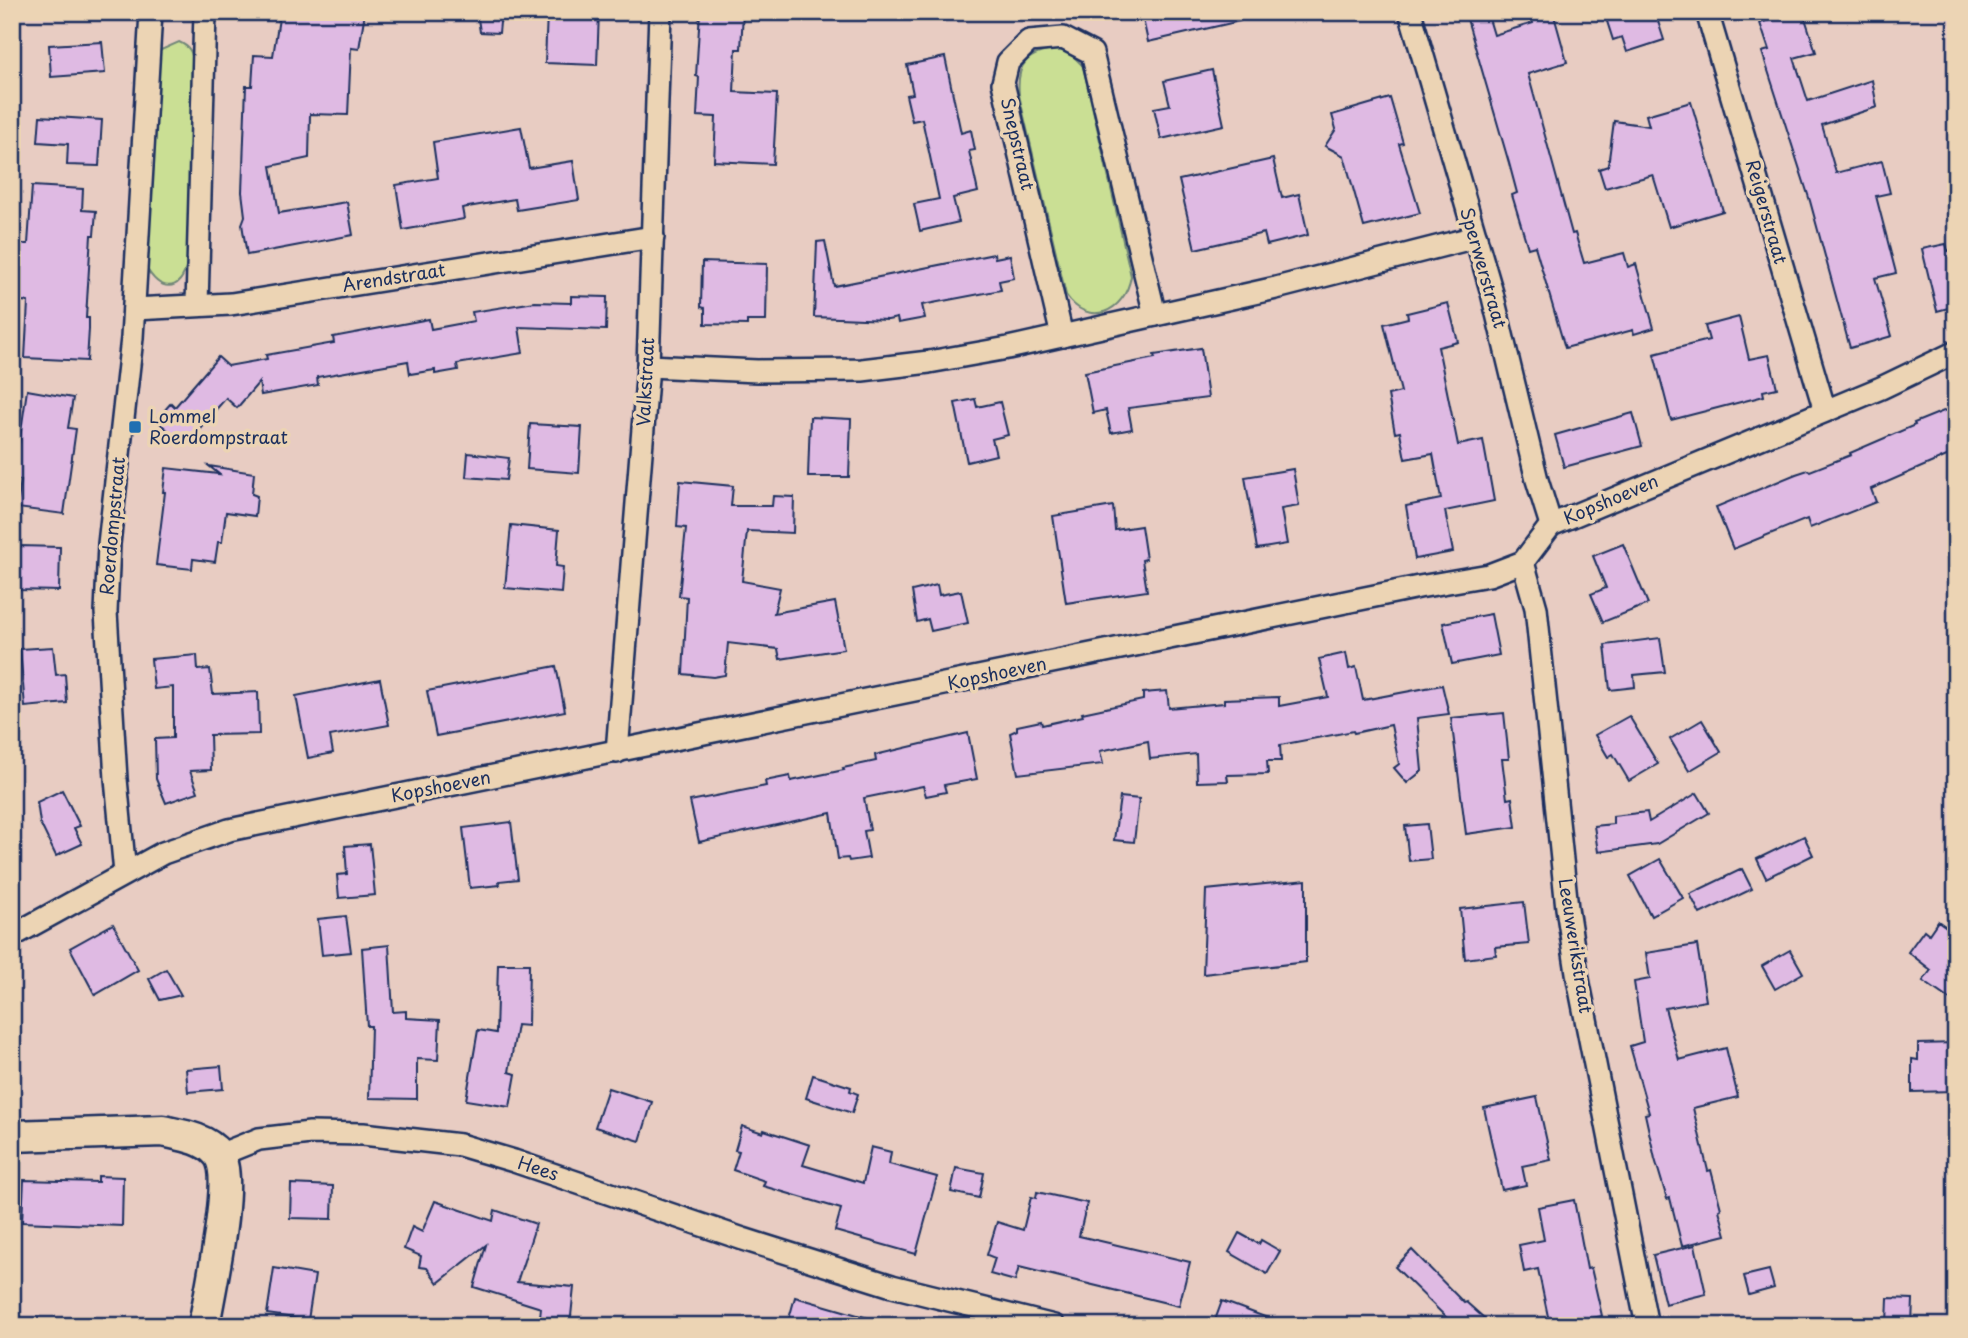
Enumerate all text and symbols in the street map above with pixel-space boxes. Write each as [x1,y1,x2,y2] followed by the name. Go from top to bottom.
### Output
[995,94,1042,193] street label: Snepstraat
[1740,156,1795,267] street label: Reigerstraat
[1454,204,1515,331] street label: Sperwerstraat
[340,255,447,298] street label: Arendstraat
[629,337,660,427] street label: Valkstraat
[149,402,288,450] place label: Lommel Roerdompstraat
[127,419,143,435] marker: Lommel Roerdompstraat
[92,456,131,596] street label: Roerdompstraat
[1559,466,1662,531] street label: Kopshoeven
[945,649,1049,696] street label: Kopshoeven
[389,763,493,808] street label: Kopshoeven
[1552,876,1600,1015] street label: Leeuwerikstraat
[515,1148,562,1187] street label: Hees

